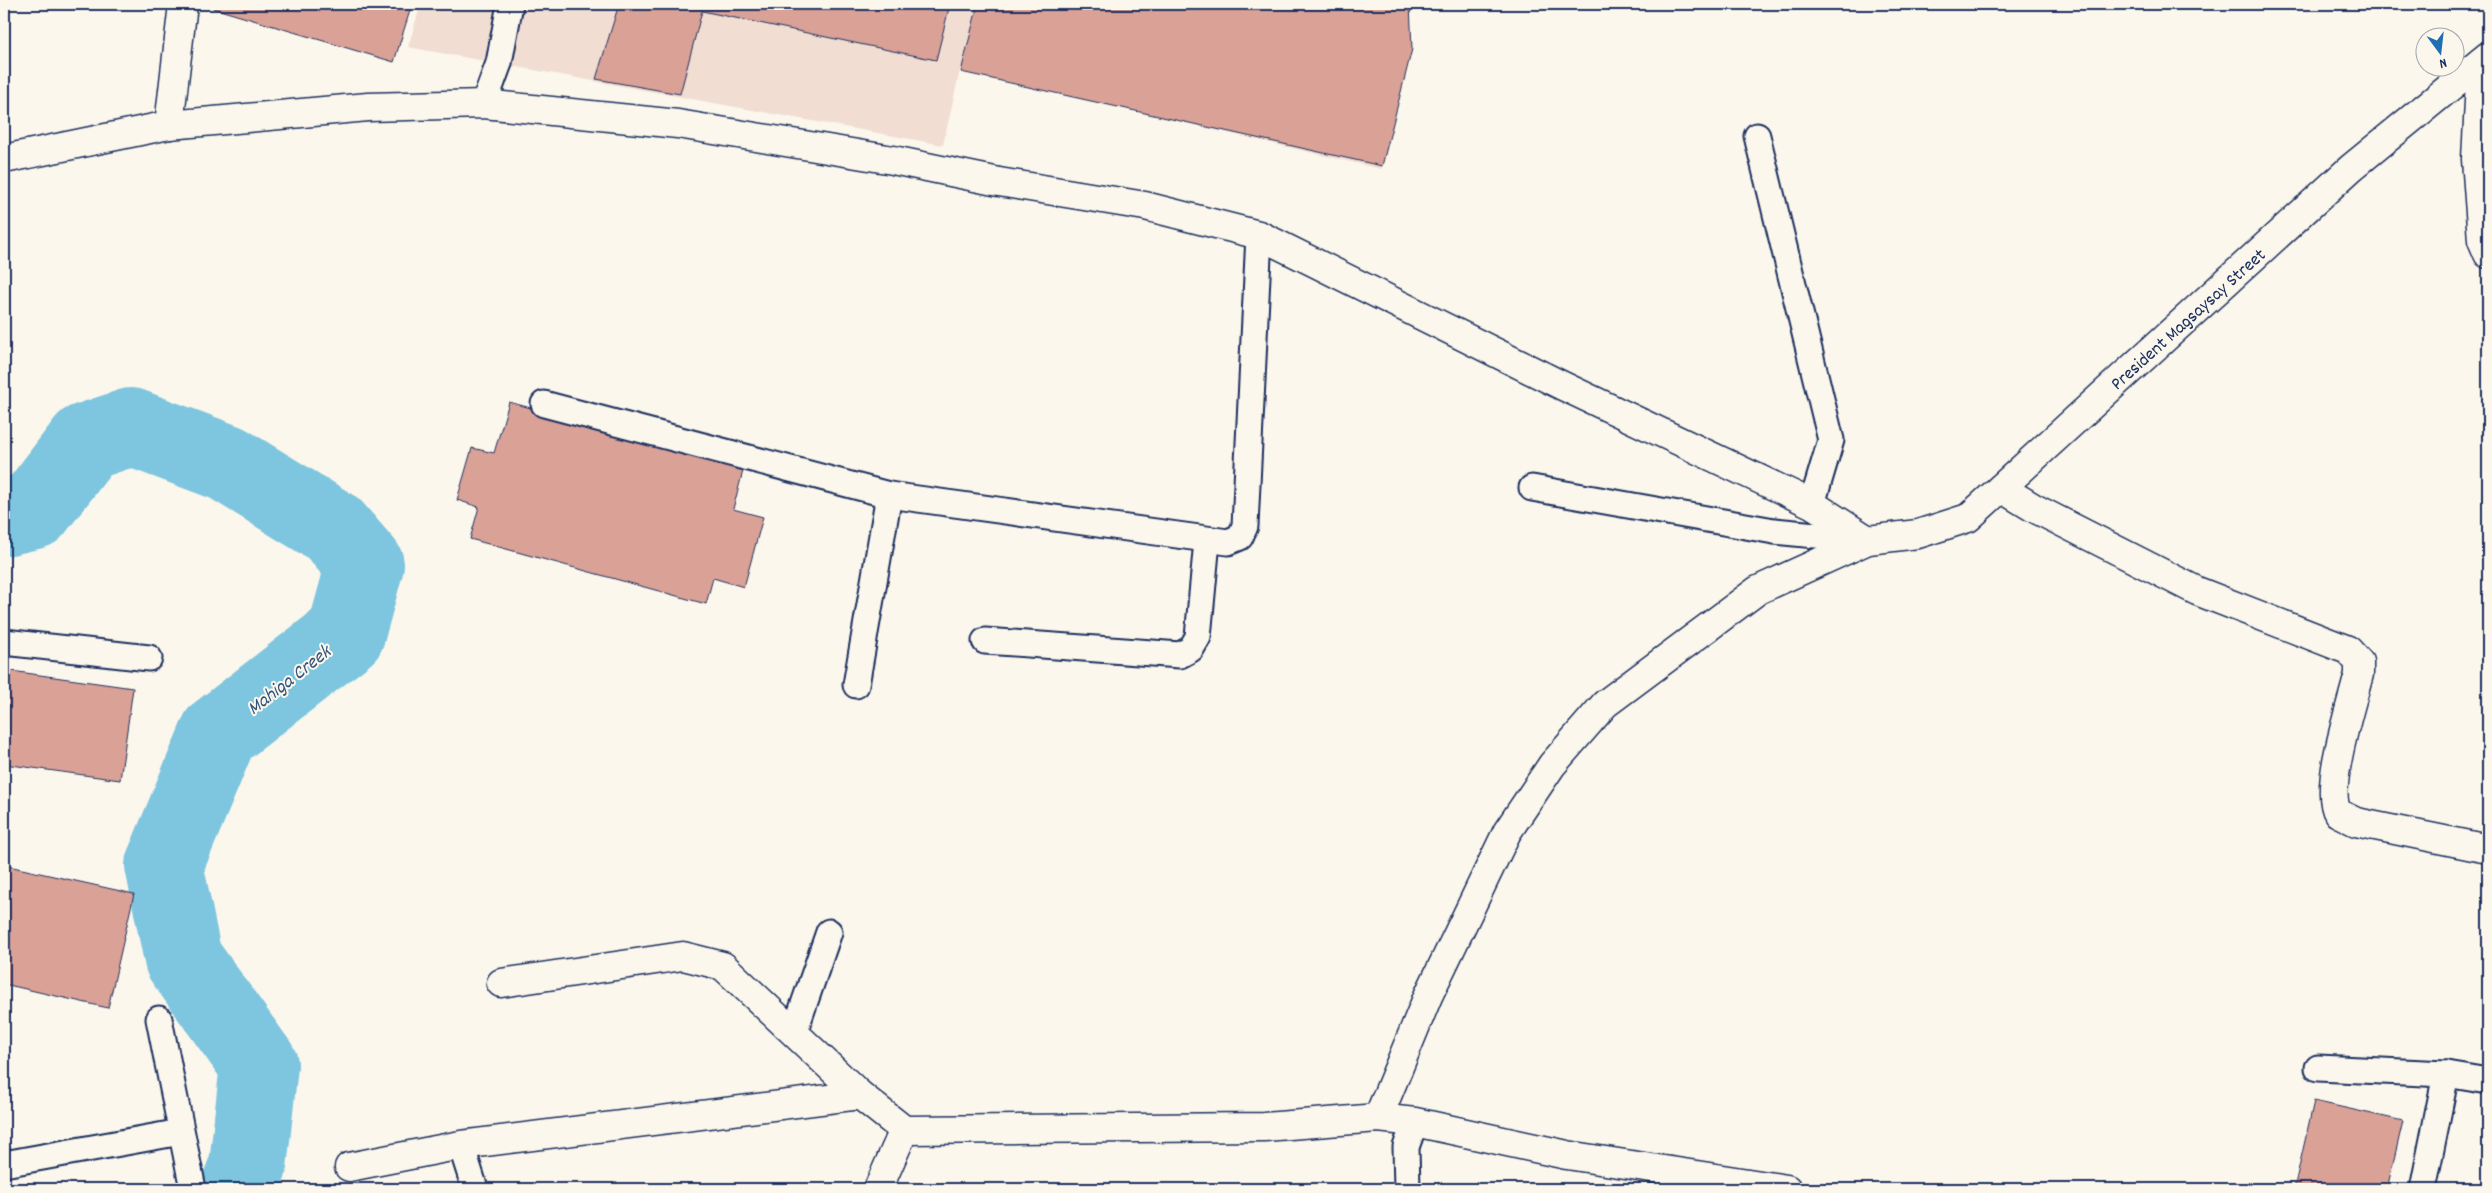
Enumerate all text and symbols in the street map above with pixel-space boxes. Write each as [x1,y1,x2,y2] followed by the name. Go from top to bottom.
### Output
[2414,28,2464,78] north arrow
[2437,52,2449,73] text: N
[2106,243,2273,398] street label: President Magsaysay Street
[242,639,339,723] water label: Mahiga Creek

